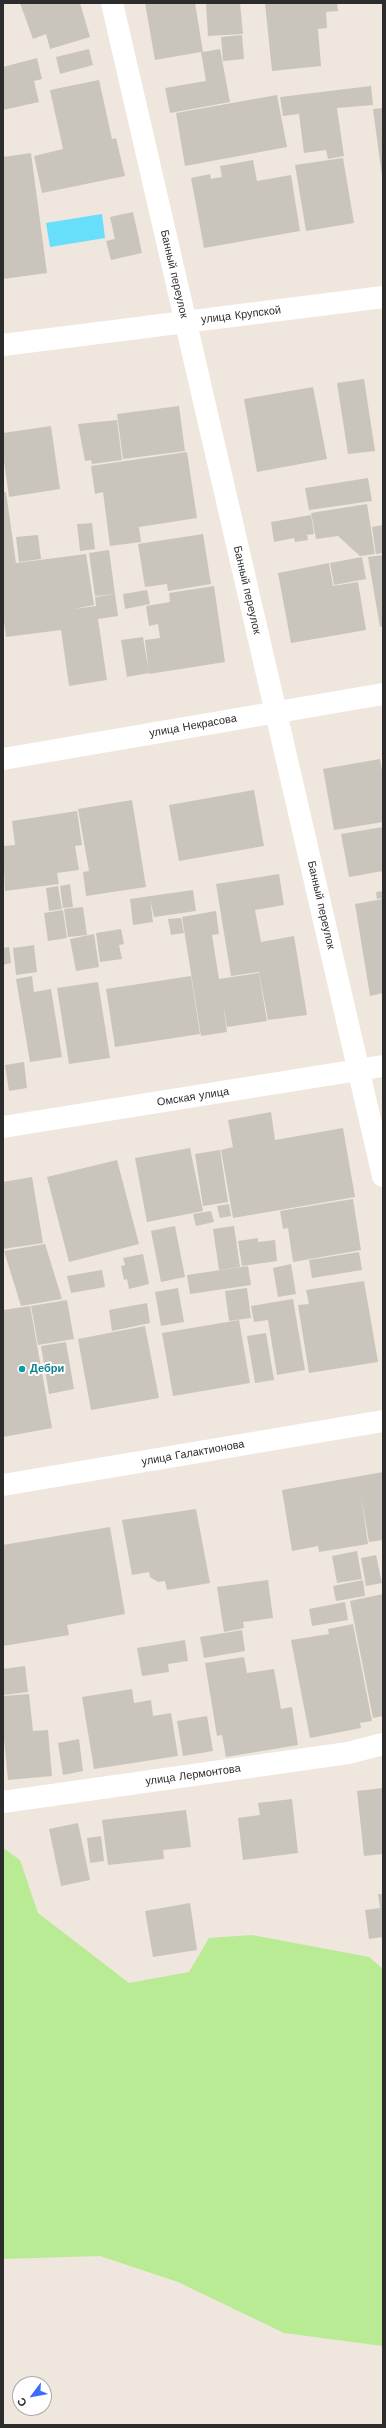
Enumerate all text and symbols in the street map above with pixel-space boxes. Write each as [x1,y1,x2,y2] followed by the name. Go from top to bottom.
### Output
[157,229,191,319] street label: Банный переулок
[200,304,282,326] street label: улица Крупской
[230,545,264,635] street label: Банный переулок
[148,712,238,740] street label: улица Некрасова
[304,860,338,950] street label: Банный переулок
[156,1085,230,1109] street label: Омская улица
[30,1362,64,1376] place label: Дебри
[17,1364,27,1374] marker: Дебри
[141,1437,245,1469] street label: улица Галактионова
[145,1762,241,1788] street label: улица Лермонтова
[12,2376,52,2416] north arrow
[15,2395,30,2409] text: С

